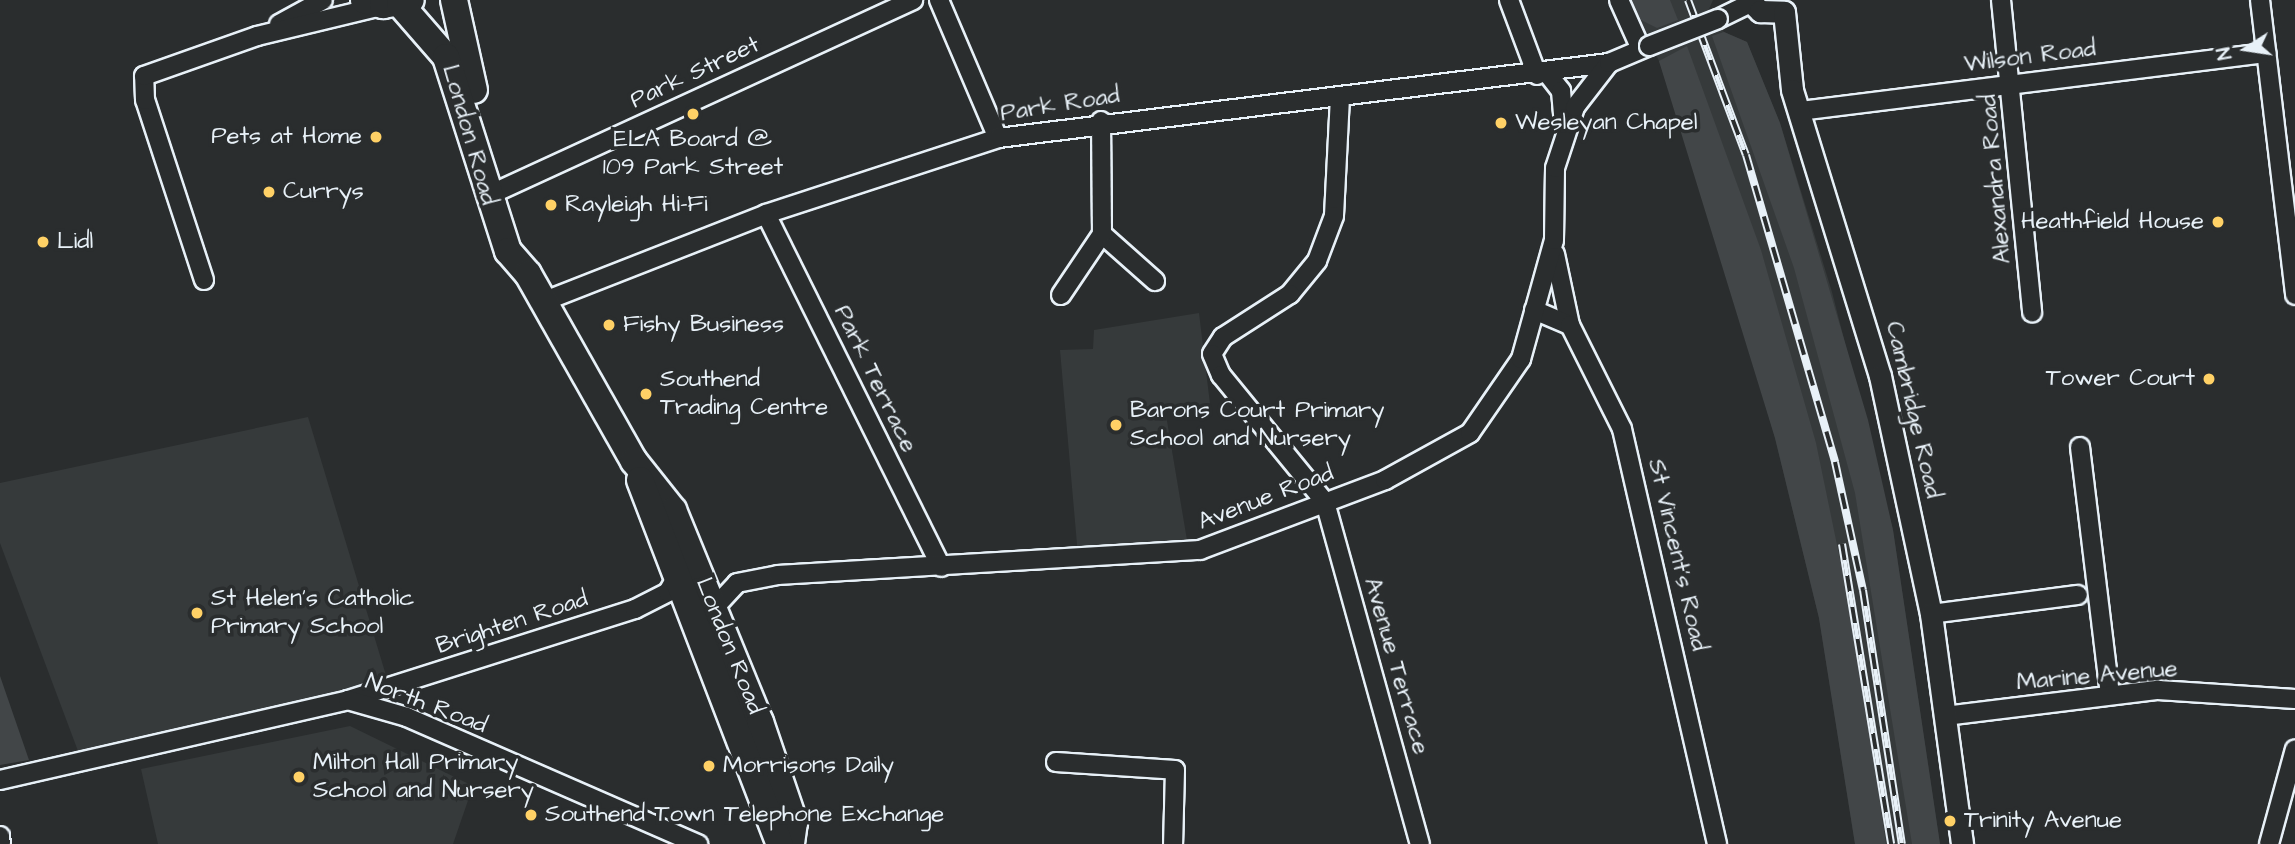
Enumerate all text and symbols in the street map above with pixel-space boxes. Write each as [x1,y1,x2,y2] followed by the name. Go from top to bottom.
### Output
[2211,14,2281,84] north arrow
[626,31,764,115] street label: Park Street
[1963,35,2097,79] street label: Wilson Road
[2211,45,2239,62] text: N
[435,62,503,208] street label: London Road
[998,81,1122,129] street label: Park Road
[1974,93,2018,265] street label: Alexandra Road
[685,106,701,122] marker: ELA Board @ 109 Park Street
[1515,109,1698,137] place label: Wesleyan Chapel
[1493,115,1509,131] marker: Wesleyan Chapel
[211,123,362,151] place label: Pets at Home
[603,126,783,182] place label: ELA Board @ 109 Park Street
[368,129,384,145] marker: Pets at Home
[283,178,364,206] place label: Currys
[261,184,277,200] marker: Currys
[565,191,708,219] place label: Rayleigh Hi-Fi
[543,197,559,213] marker: Rayleigh Hi-Fi
[2021,208,2204,236] place label: Heathfield House
[2210,214,2226,230] marker: Heathfield House
[57,228,93,256] place label: Lidl
[35,234,51,250] marker: Lidl
[827,301,923,457] street label: Park Terrace
[623,311,784,339] place label: Fishy Business
[601,317,617,333] marker: Fishy Business
[1879,319,1947,501] street label: Cambridge Road
[2046,365,2195,393] place label: Tower Court
[660,366,828,422] place label: Southend Trading Centre
[2201,371,2217,387] marker: Tower Court
[638,386,654,402] marker: Southend Trading Centre
[1130,397,1384,453] place label: Barons Court Primary School and Nursery
[1108,417,1124,433] marker: Barons Court Primary School and Nursery
[1641,456,1713,654] street label: St Vincent's Road
[1194,459,1338,537] street label: Avenue Road
[689,574,769,718] street label: London Road
[1357,574,1435,758] street label: Avenue Terrace
[211,585,414,641] place label: St Helen's Catholic Primary School
[433,585,591,661] street label: Brighten Road
[189,605,205,621] marker: St Helen's Catholic Primary School
[2015,655,2179,697] street label: Marine Avenue
[361,668,491,740] street label: North Road
[313,749,534,805] place label: Milton Hall Primary School and Nursery
[723,752,894,780] place label: Morrisons Daily
[701,758,717,774] marker: Morrisons Daily
[291,769,307,785] marker: Milton Hall Primary School and Nursery
[545,801,944,829] place label: Southend Town Telephone Exchange
[523,807,539,823] marker: Southend Town Telephone Exchange
[1964,807,2122,835] place label: Trinity Avenue
[1942,813,1958,829] marker: Trinity Avenue

